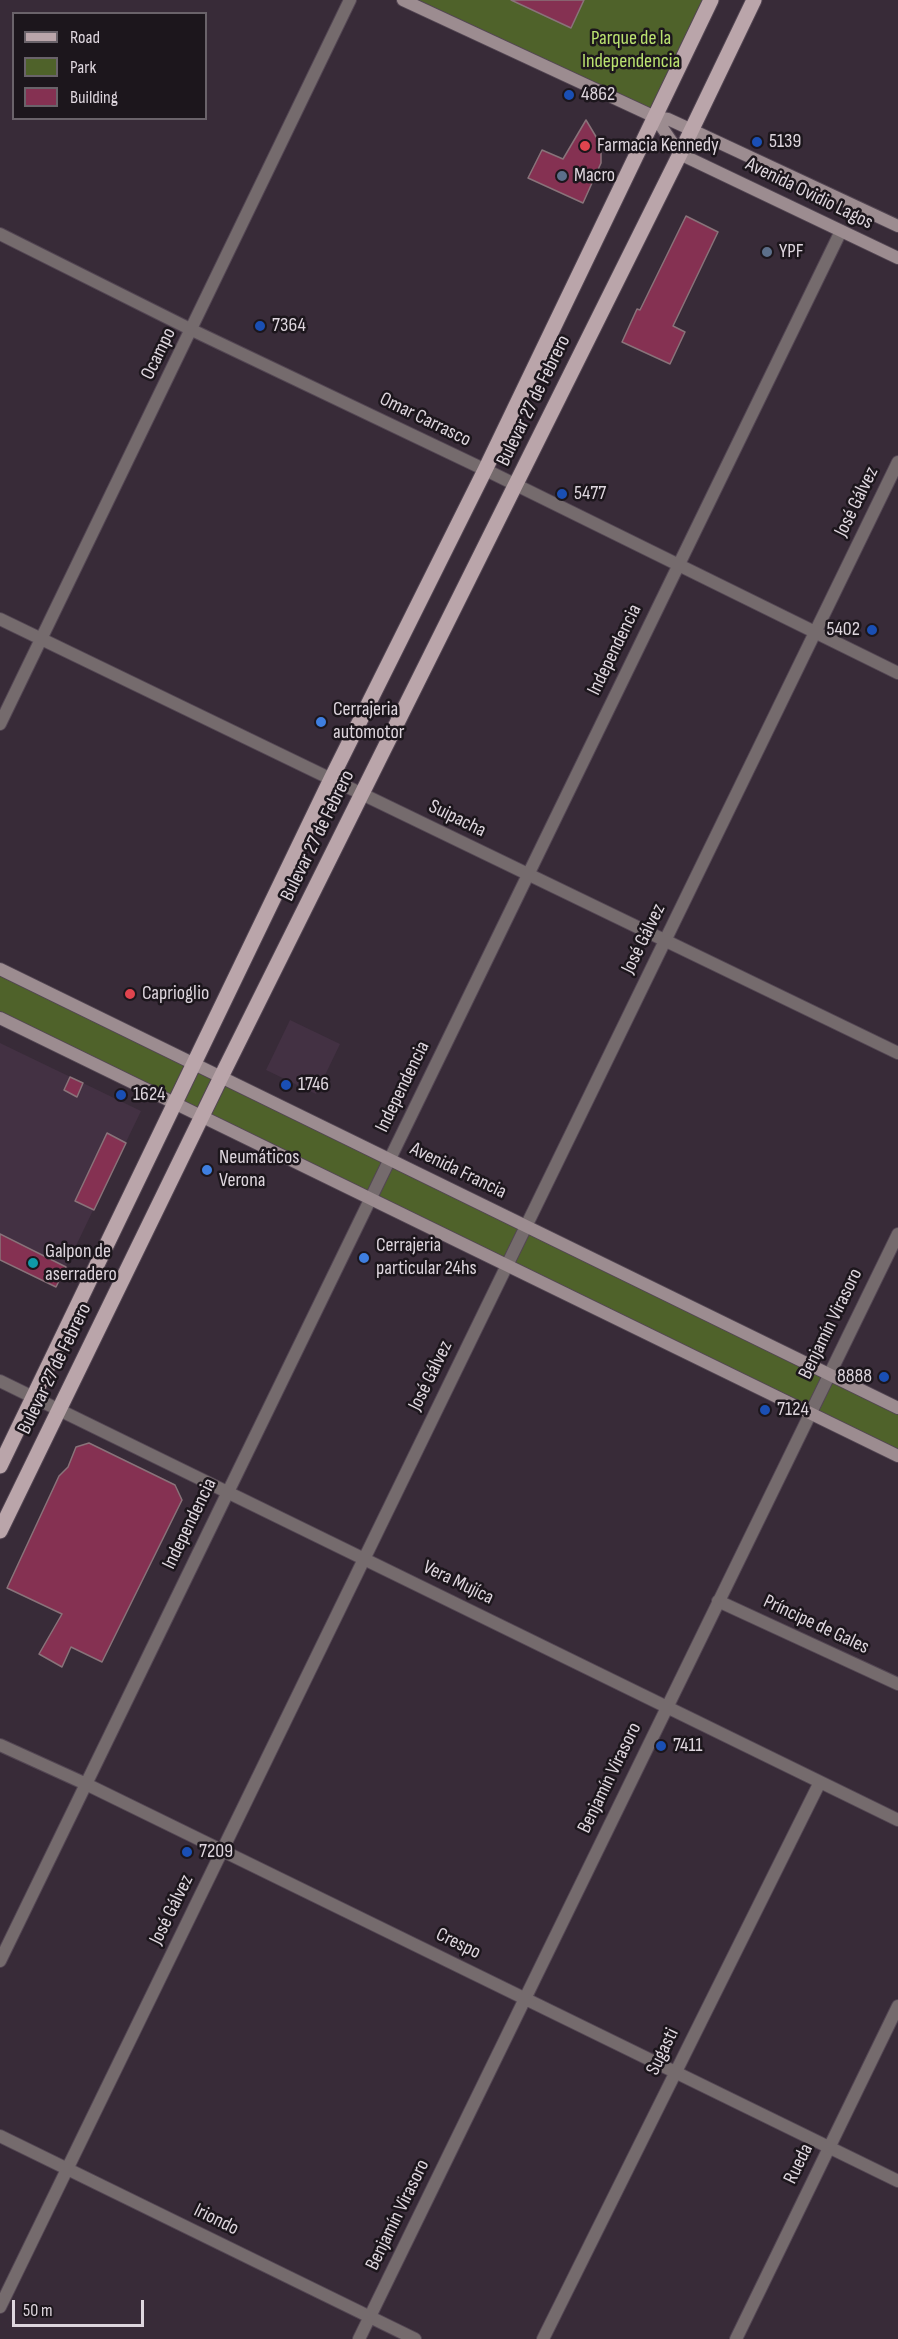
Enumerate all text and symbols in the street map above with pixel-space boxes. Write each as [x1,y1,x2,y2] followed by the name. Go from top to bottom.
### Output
[12,12,207,120] legend
[70,27,100,48] text: Road
[582,27,680,74] park label: Parque de la Independencia
[70,57,96,78] text: Park
[581,83,615,107] place label: 4862
[70,87,118,108] text: Building
[562,88,576,102] marker: 4862
[769,130,801,154] place label: 5139
[597,134,719,158] place label: Farmacia Kennedy
[750,135,764,149] marker: 5139
[578,139,592,153] marker: Farmacia Kennedy
[741,153,877,235] street label: Avenida Ovidio Lagos
[574,164,615,188] place label: Macro
[555,169,569,183] marker: Macro
[779,240,804,264] place label: YPF
[760,245,774,259] marker: YPF
[272,314,306,338] place label: 7364
[253,319,267,333] marker: 7364
[136,324,182,384] street label: Ocampo
[492,332,576,470] street label: Bulevar 27 de Febrero
[375,388,475,452] street label: Omar Carrasco
[830,463,884,541] street label: José Gálvez
[574,482,606,506] place label: 5477
[555,487,569,501] marker: 5477
[583,601,647,699] street label: Independencia
[826,618,860,642] place label: 5402
[865,623,879,637] marker: 5402
[333,698,404,745] place label: Cerrajeria automotor
[314,715,328,729] marker: Cerrajeria automotor
[276,767,360,905] street label: Bulevar 27 de Febrero
[424,795,490,843] street label: Suipacha
[617,900,671,978] street label: José Gálvez
[142,982,209,1006] place label: Caprioglio
[123,987,137,1001] marker: Caprioglio
[371,1038,435,1136] street label: Independencia
[298,1073,329,1097] place label: 1746
[279,1078,293,1092] marker: 1746
[133,1083,165,1107] place label: 1624
[114,1088,128,1102] marker: 1624
[406,1137,510,1205] street label: Avenida Francia
[219,1146,299,1193] place label: Neumáticos Verona
[200,1163,214,1177] marker: Neumáticos Verona
[376,1234,477,1281] place label: Cerrajeria particular 24hs
[45,1240,117,1287] place label: Galpon de aserradero
[357,1251,371,1265] marker: Cerrajeria particular 24hs
[26,1256,40,1270] marker: Galpon de aserradero
[794,1265,868,1383] street label: Benjamín Virasoro
[13,1300,97,1438] street label: Bulevar 27 de Febrero
[404,1337,458,1415] street label: José Gálvez
[837,1365,872,1389] place label: 8888
[877,1370,891,1384] marker: 8888
[777,1398,809,1422] place label: 7124
[758,1403,772,1417] marker: 7124
[158,1475,222,1573] street label: Independencia
[419,1556,497,1610] street label: Vera Mujíca
[759,1590,873,1660] street label: Príncipe de Gales
[573,1719,647,1837] street label: Benjamín Virasoro
[673,1734,702,1758] place label: 7411
[654,1739,668,1753] marker: 7411
[199,1840,233,1864] place label: 7209
[180,1845,194,1859] marker: 7209
[145,1871,199,1949] street label: José Gálvez
[432,1923,484,1965] street label: Crespo
[641,2025,685,2079] street label: Sugasti
[779,2140,819,2188] street label: Rueda
[361,2156,435,2274] street label: Benjamín Virasoro
[190,2199,242,2241] street label: Iriondo
[15,2288,147,2326] scale bar
[23,2300,53,2321] text: 50 m

